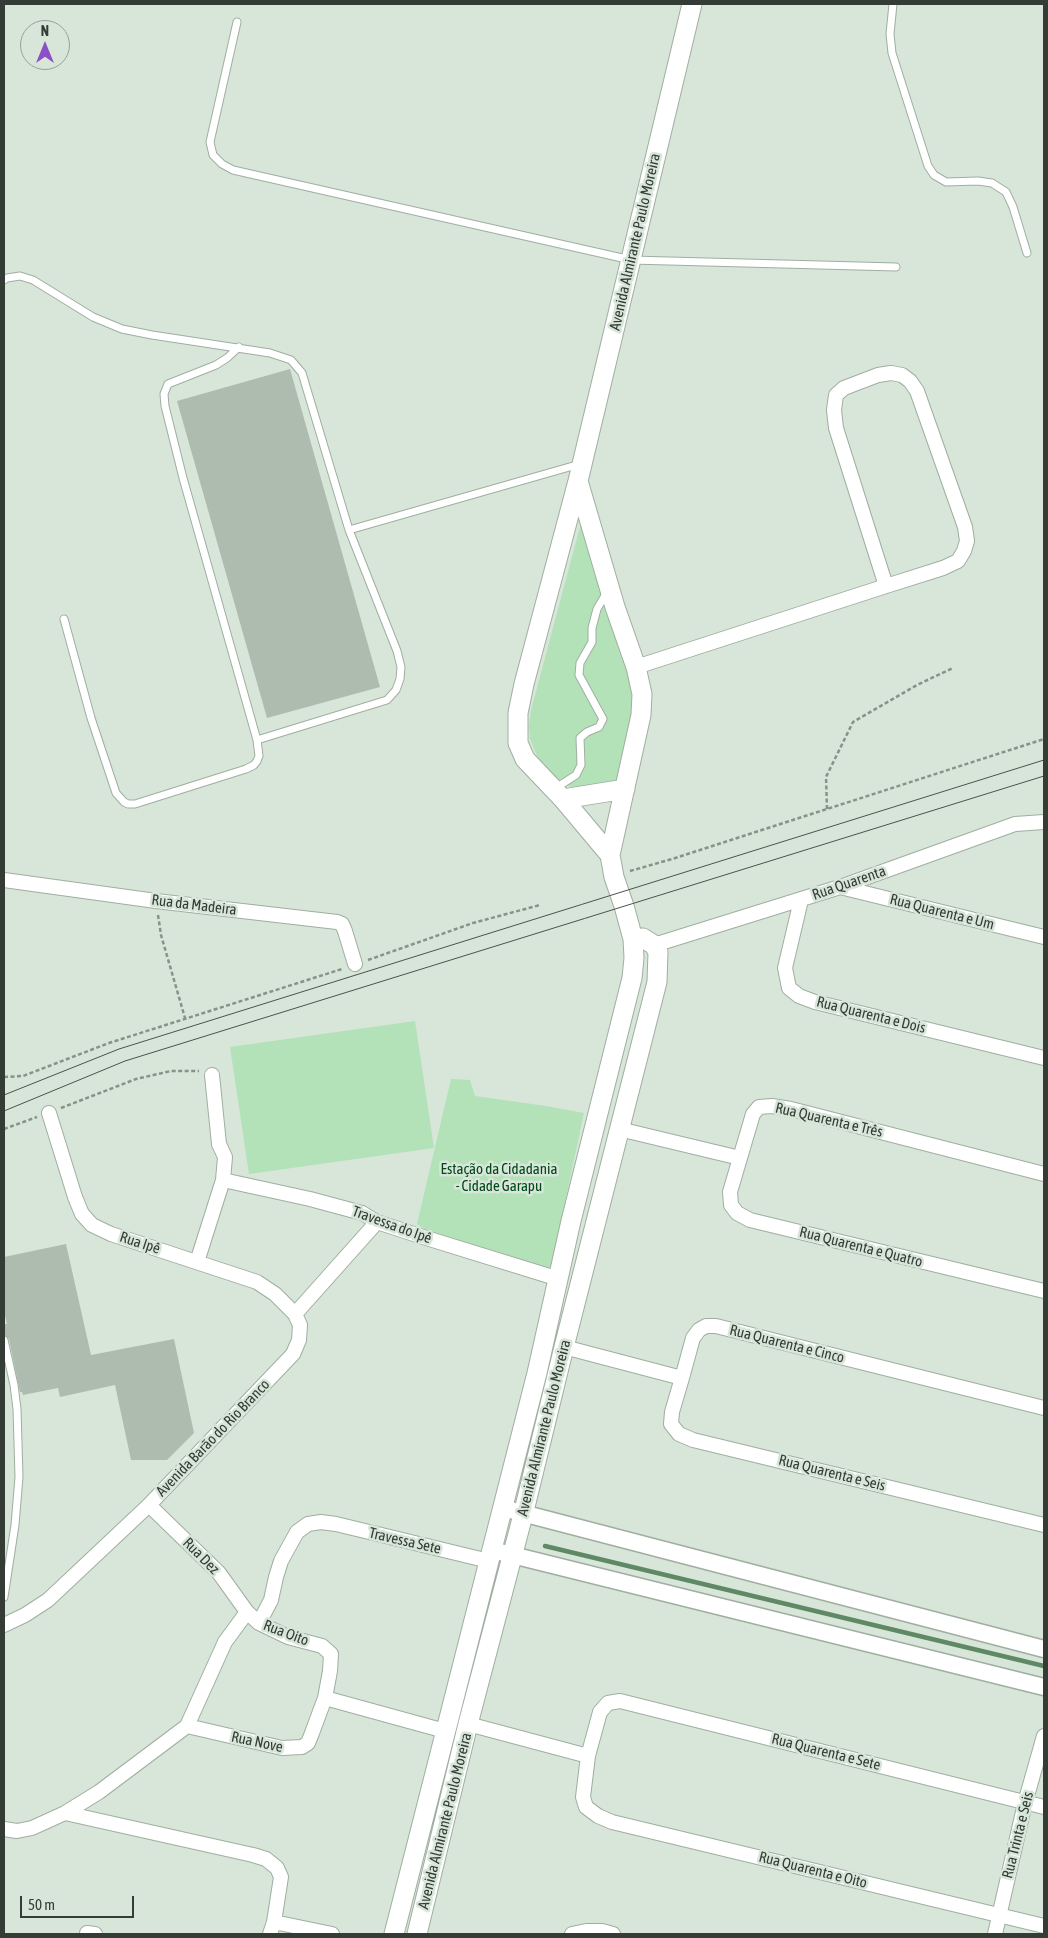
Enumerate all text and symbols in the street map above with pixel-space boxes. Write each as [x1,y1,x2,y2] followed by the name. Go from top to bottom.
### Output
[20,20,70,70] north arrow
[41,23,49,39] text: N
[606,152,664,332] street label: Avenida Almirante Paulo Moreira
[810,862,888,904] street label: Rua Quarenta
[888,890,996,934] street label: Rua Quarenta e Um
[151,891,237,919] street label: Rua da Madeira
[815,993,927,1037] street label: Rua Quarenta e Dois
[774,1099,884,1141] street label: Rua Quarenta e Três
[441,1160,557,1195] park label: Estação da Cidadania - Cidade Garapu
[350,1202,434,1248] street label: Travessa do Ipê
[798,1223,924,1271] street label: Rua Quarenta e Quatro
[117,1228,163,1258] street label: Rua Ipê
[728,1321,846,1367] street label: Rua Quarenta e Cinco
[513,1338,575,1518] street label: Avenida Almirante Paulo Moreira
[152,1376,274,1500] street label: Avenida Barão do Rio Branco
[777,1451,887,1495] street label: Rua Quarenta e Seis
[367,1524,443,1558] street label: Travessa Sete
[179,1534,223,1578] street label: Rua Dez
[261,1616,311,1650] street label: Rua Oito
[230,1728,284,1756] street label: Rua Nove
[770,1730,882,1774] street label: Rua Quarenta e Sete
[414,1731,476,1911] street label: Avenida Almirante Paulo Moreira
[999,1790,1037,1880] street label: Rua Trinta e Seis
[757,1848,869,1892] street label: Rua Quarenta e Oito
[22,1886,136,1918] scale bar
[28,1896,55,1913] text: 50 m

